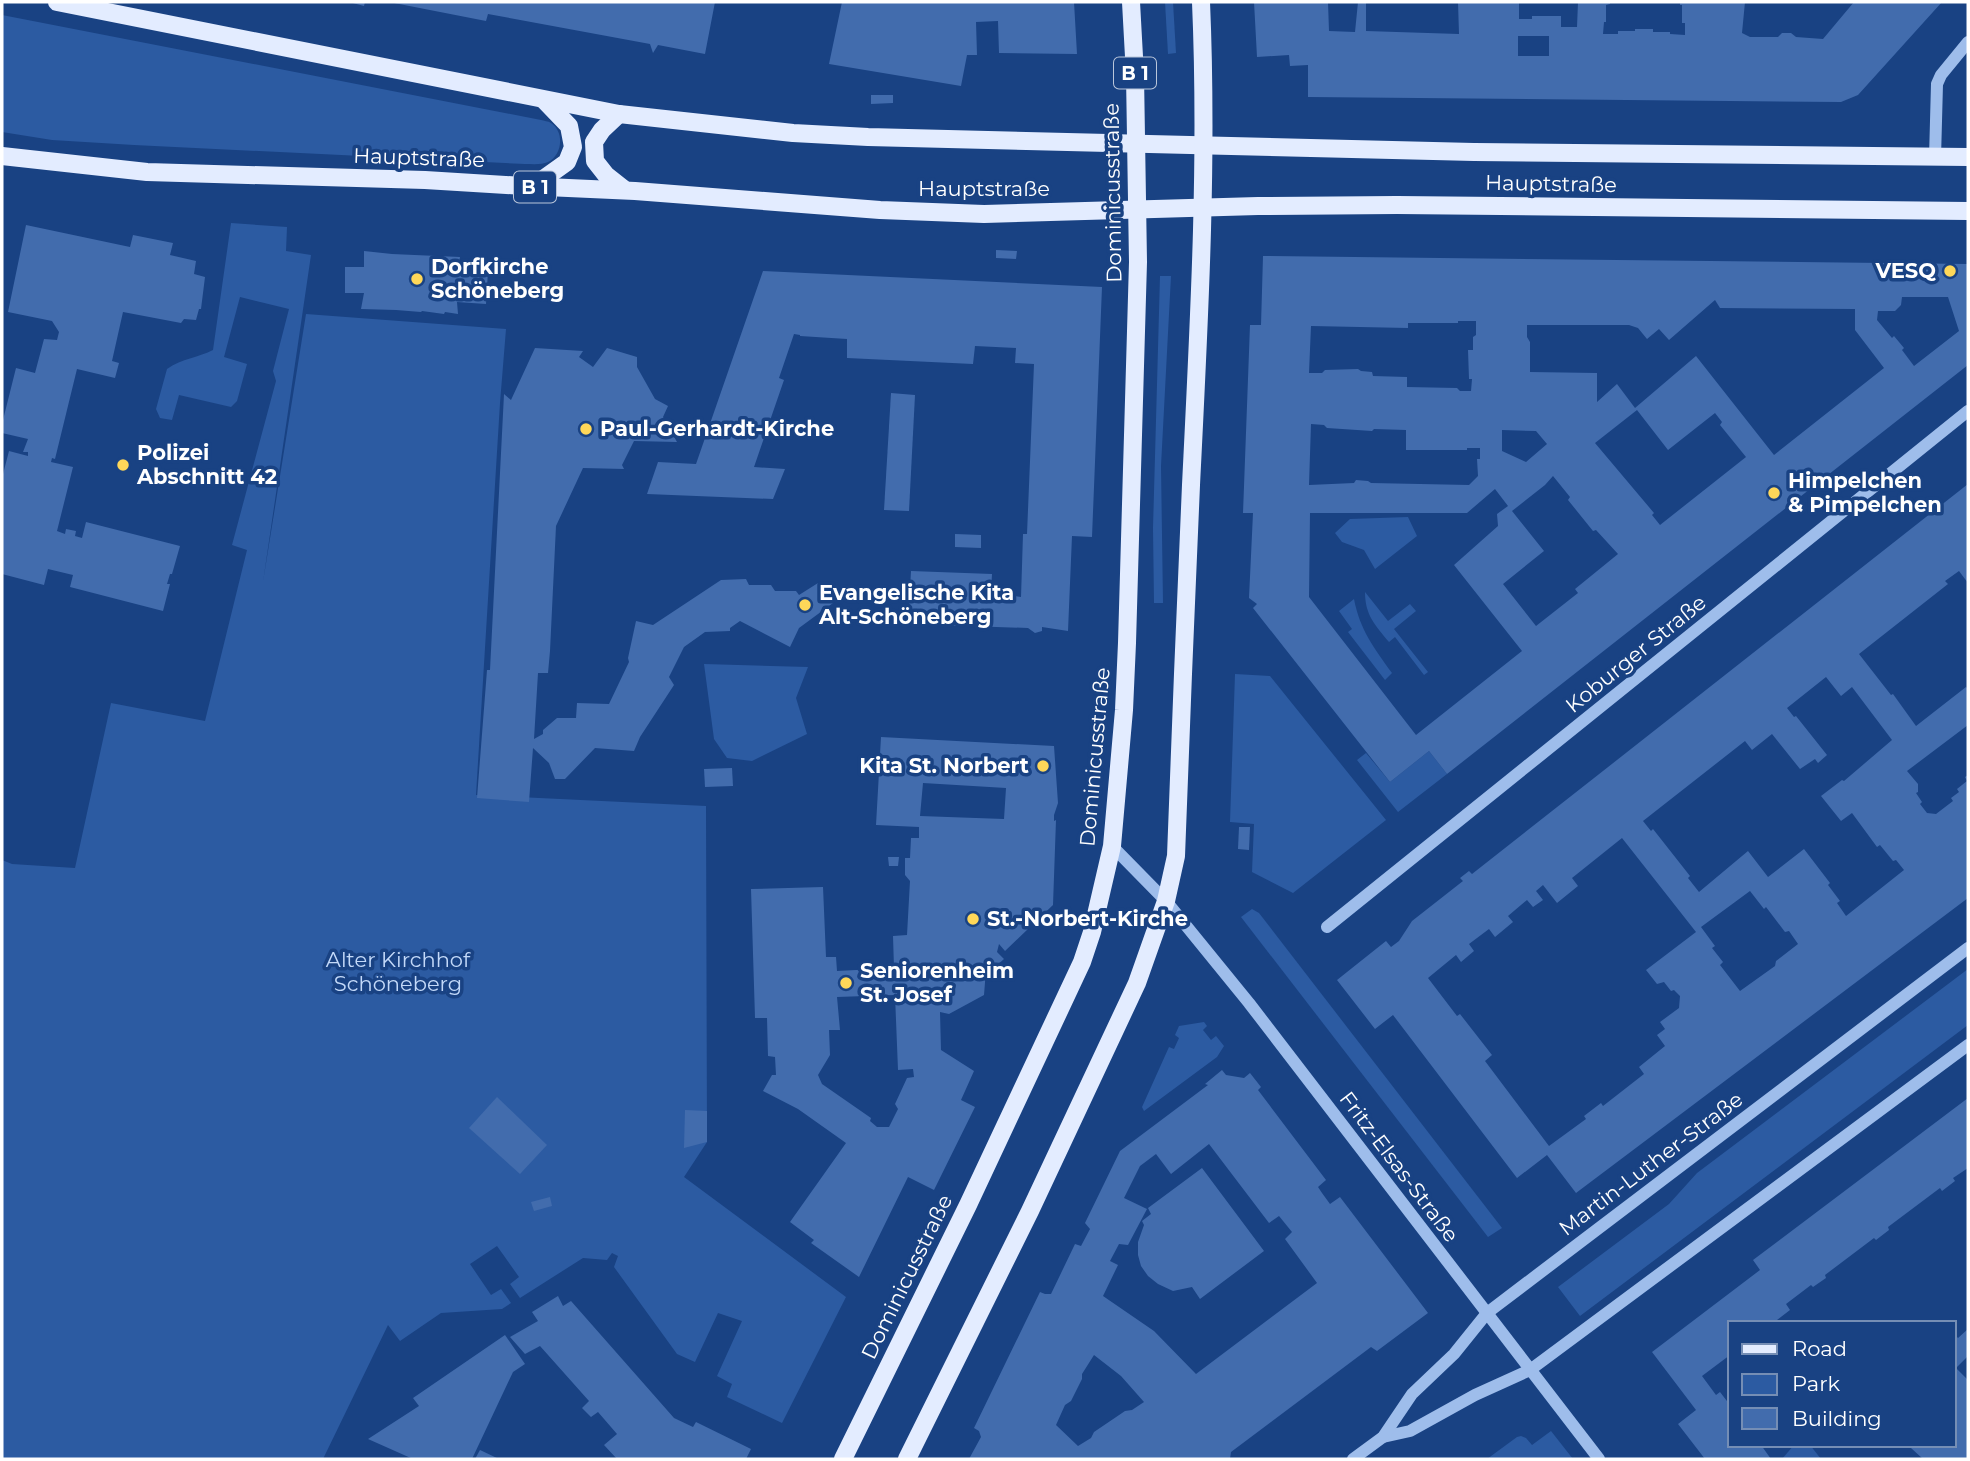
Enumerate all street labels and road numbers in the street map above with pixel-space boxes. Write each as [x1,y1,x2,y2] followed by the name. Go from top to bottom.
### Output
[1114,58,1156,88] road number: B 1
[1098,103,1127,283] street label: Dominicusstraße
[353,143,485,172] street label: Hauptstraße
[1485,170,1617,197] street label: Hauptstraße
[514,172,556,202] road number: B 1
[918,176,1050,201] street label: Hauptstraße
[1561,589,1711,718] street label: Koburger Straße
[1074,666,1115,848] street label: Dominicusstraße
[1335,1086,1464,1247] street label: Fritz-Elsas-Straße
[1554,1086,1747,1241] street label: Martin-Luther-Straße
[856,1190,957,1363] street label: Dominicusstraße

